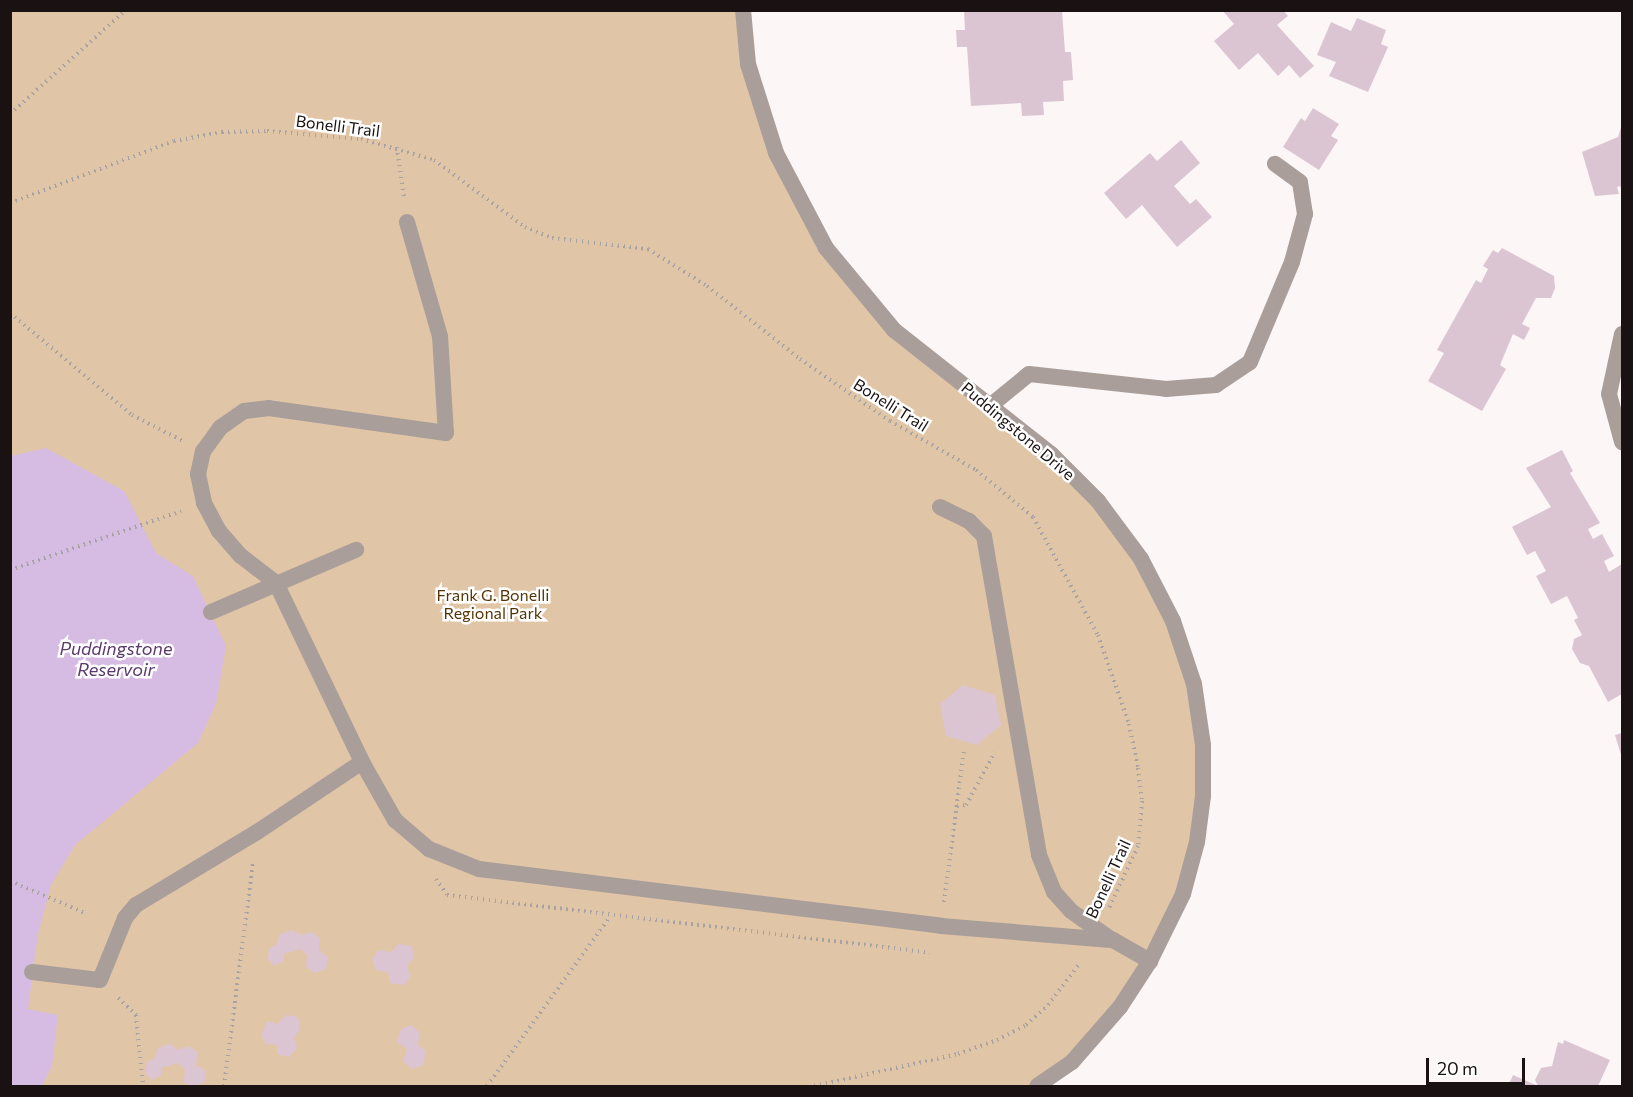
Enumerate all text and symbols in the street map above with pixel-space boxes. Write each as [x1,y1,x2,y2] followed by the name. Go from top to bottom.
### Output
[295,111,381,141] street label: Bonelli Trail
[850,374,932,436] street label: Bonelli Trail
[957,378,1079,484] street label: Puddingstone Drive
[437,585,549,623] park label: Frank G. Bonelli Regional Park
[60,638,172,680] water label: Puddingstone Reservoir
[1081,837,1135,921] street label: Bonelli Trail
[1429,1046,1528,1084] scale bar
[1437,1057,1478,1079] text: 20 m

